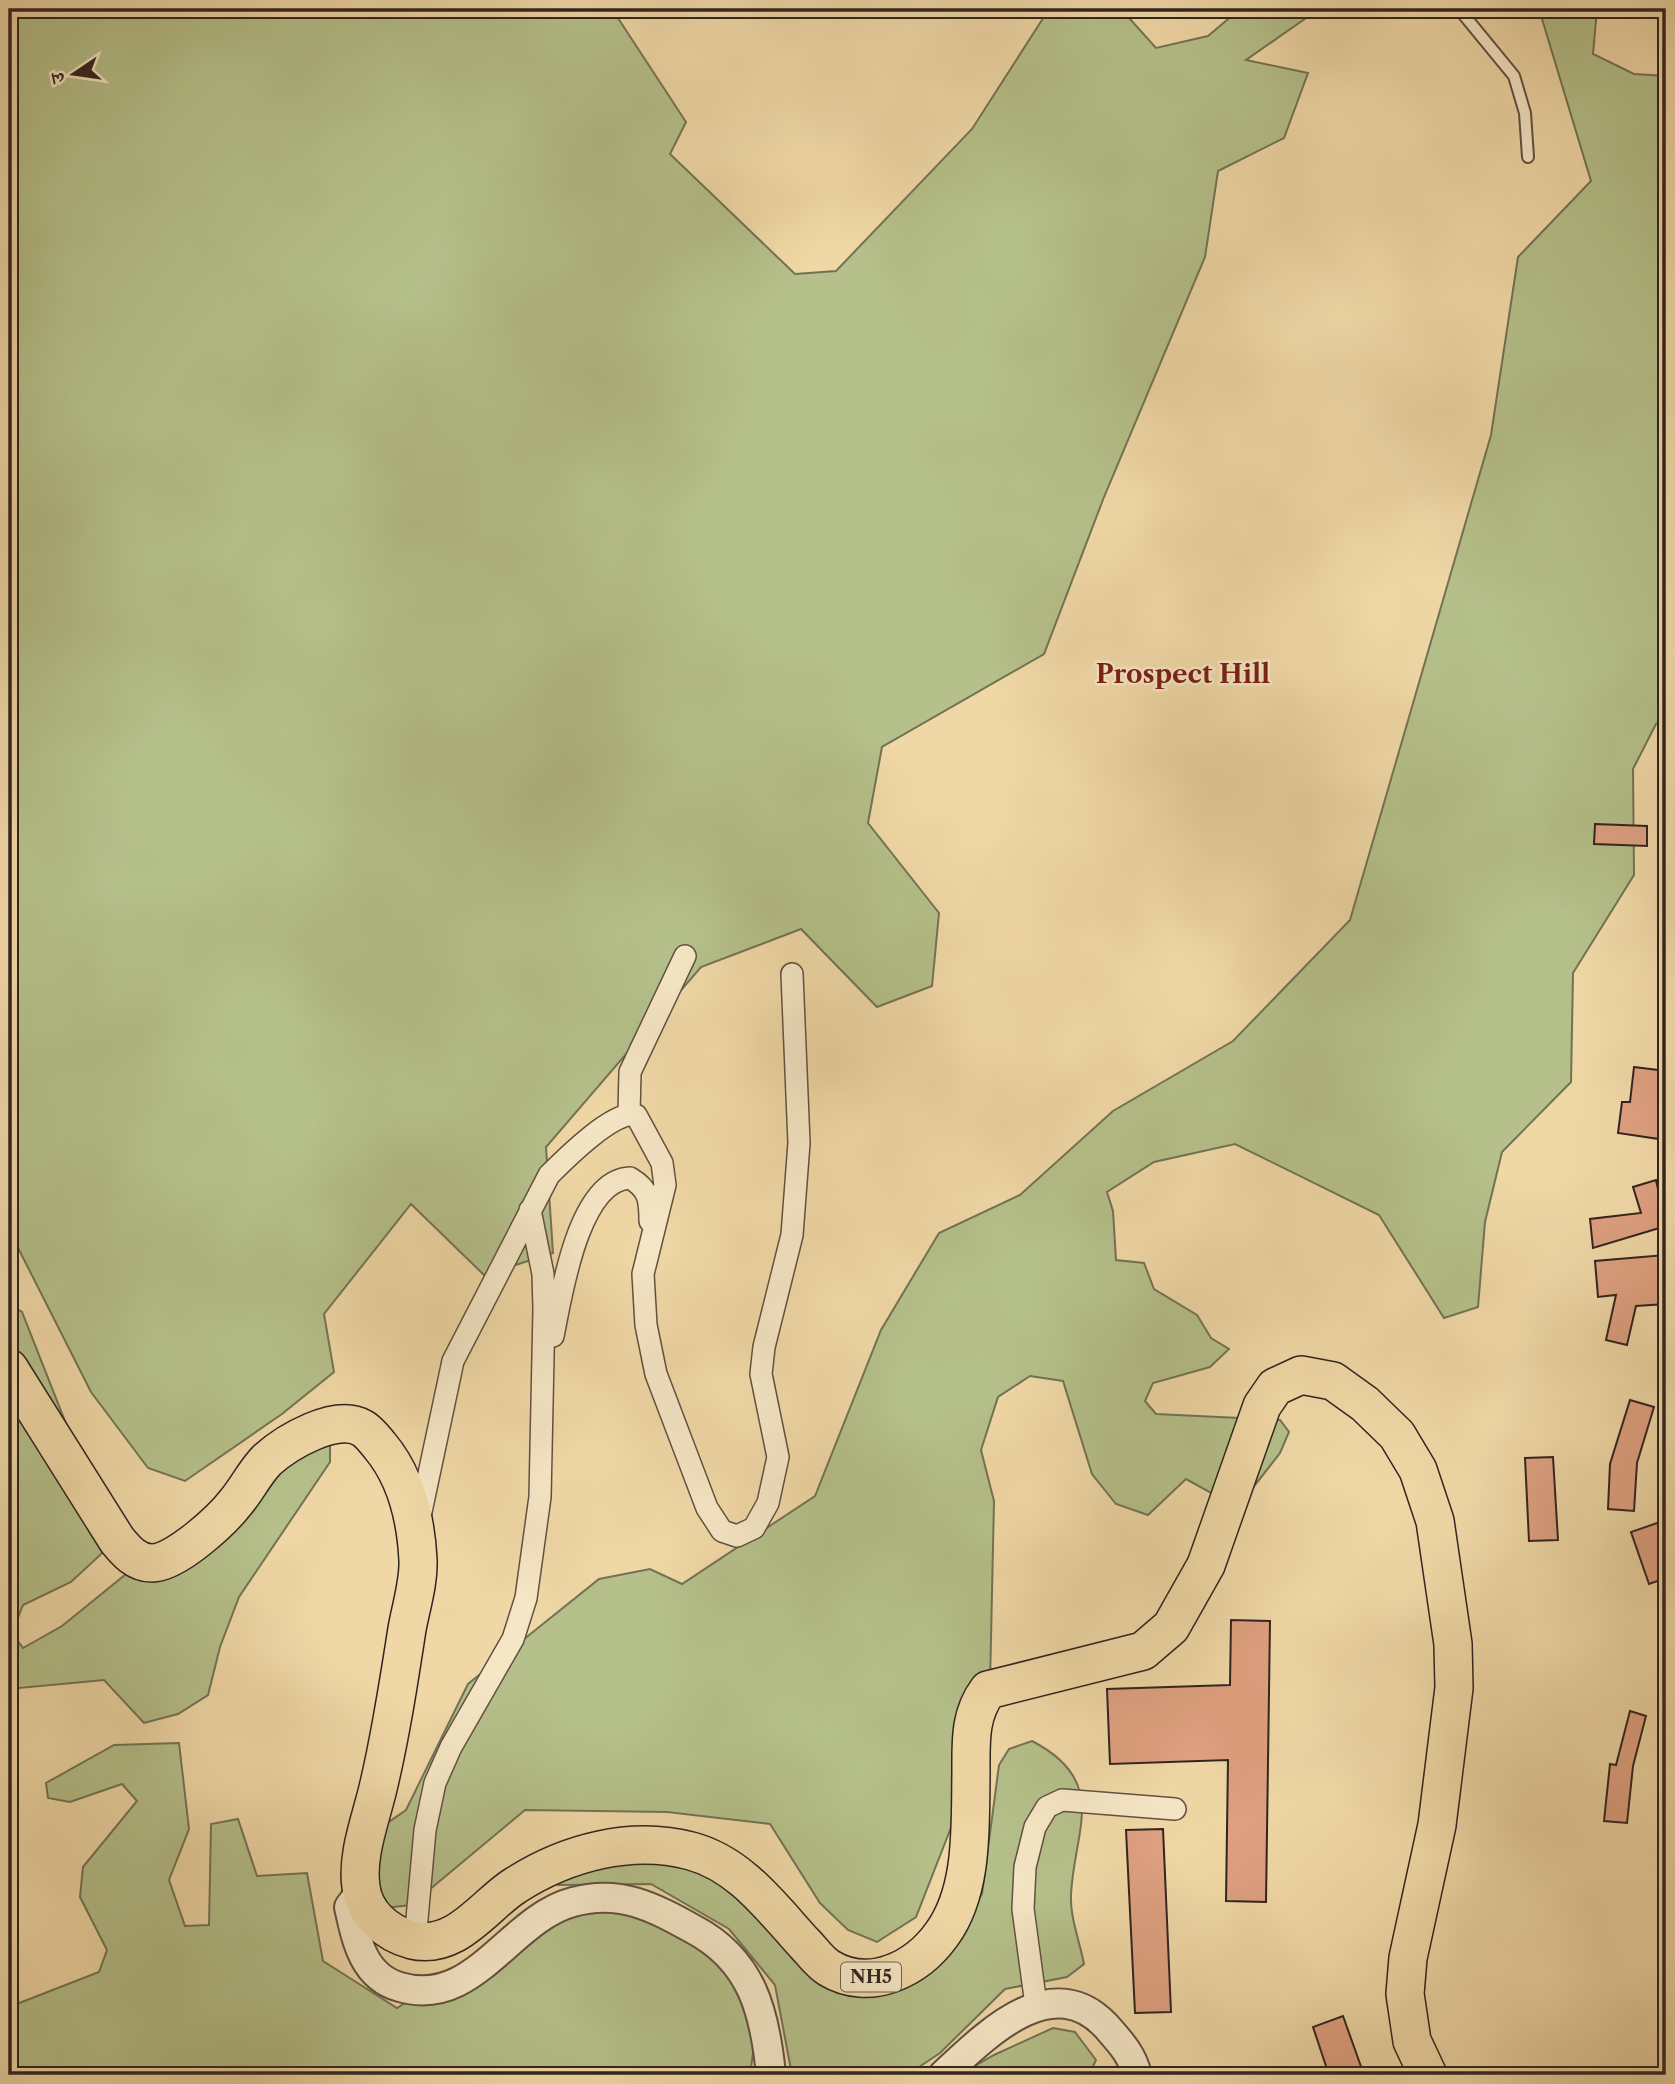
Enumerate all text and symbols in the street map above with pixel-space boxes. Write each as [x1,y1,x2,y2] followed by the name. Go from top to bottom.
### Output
[38,38,108,108] north arrow
[45,69,71,87] text: उ
[1096,658,1270,690] district label: Prospect Hill
[841,1963,901,1992] road number: NH5

